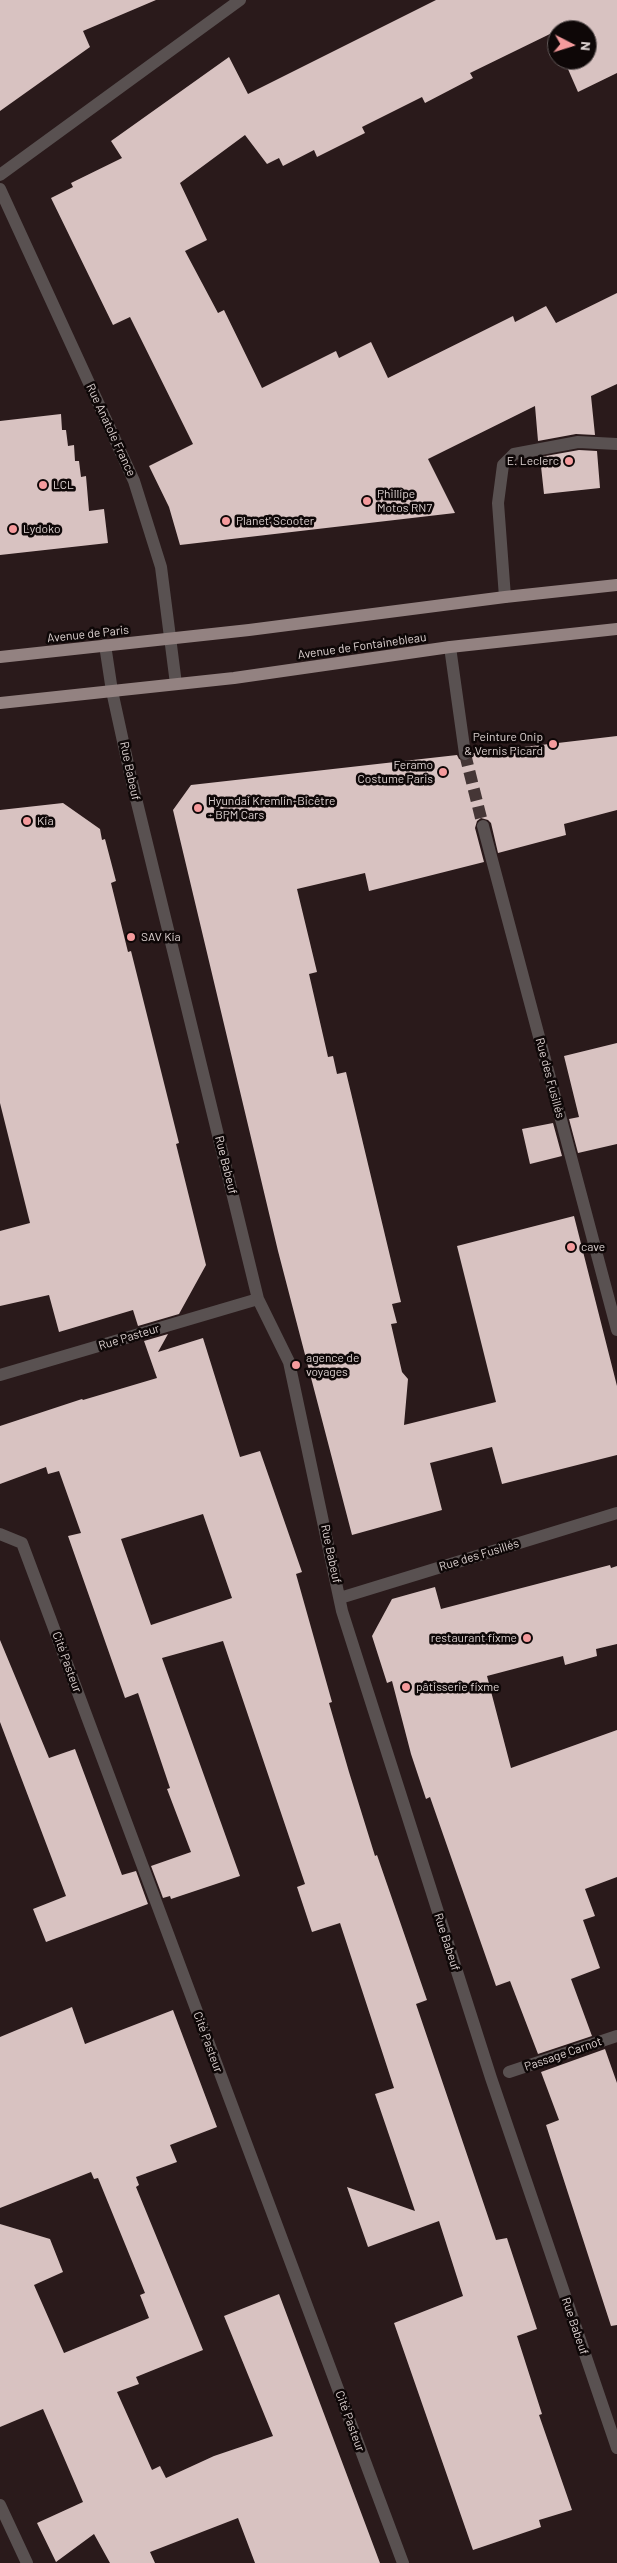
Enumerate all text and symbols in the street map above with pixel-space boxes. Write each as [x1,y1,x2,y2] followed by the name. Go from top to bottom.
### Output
[547,20,597,70] north arrow
[578,41,595,52] text: N
[83,381,139,479] street label: Rue Anatole France
[507,454,559,468] place label: E. Leclerc
[563,455,575,467] marker: E. Leclerc
[53,478,74,492] place label: LCL
[37,479,49,491] marker: LCL
[377,487,432,515] place label: Phillipe Motos RN7
[361,495,373,507] marker: Phillipe Motos RN7
[236,514,314,528] place label: Planet' Scooter
[220,515,232,527] marker: Planet' Scooter
[23,522,60,536] place label: Lydoko
[7,523,19,535] marker: Lydoko
[46,623,130,645] street label: Avenue de Paris
[297,630,427,662] street label: Avenue de Fontainebleau
[464,730,543,758] place label: Peinture Onip & Vernis Picard
[547,738,559,750] marker: Peinture Onip & Vernis Picard
[117,740,143,802] street label: Rue Babeuf
[358,758,433,786] place label: Feramo Costume Paris
[437,766,449,778] marker: Feramo Costume Paris
[208,794,335,822] place label: Hyundai Kremlin-Bicêtre - BPM Cars
[192,802,204,814] marker: Hyundai Kremlin-Bicêtre - BPM Cars
[37,814,54,828] place label: Kia
[21,815,33,827] marker: Kia
[141,930,181,944] place label: SAV Kia
[125,931,137,943] marker: SAV Kia
[532,1036,568,1120] street label: Rue des Fusillés
[212,1134,240,1196] street label: Rue Babeuf
[581,1240,605,1254] place label: cave
[565,1241,577,1253] marker: cave
[97,1321,161,1353] street label: Rue Pasteur
[306,1351,359,1379] place label: agence de voyages
[290,1359,302,1371] marker: agence de voyages
[318,1523,344,1585] street label: Rue Babeuf
[437,1536,521,1574] street label: Rue des Fusillés
[49,1630,85,1694] street label: Cité Pasteur
[431,1631,517,1645] place label: restaurant fixme
[521,1632,533,1644] marker: restaurant fixme
[416,1680,499,1694] place label: pâtisserie fixme
[400,1681,412,1693] marker: pâtisserie fixme
[431,1911,463,1973] street label: Rue Babeuf
[190,2010,226,2074] street label: Cité Pasteur
[522,2034,604,2074] street label: Passage Carnot
[558,2295,592,2357] street label: Rue Babeuf
[332,2389,368,2453] street label: Cité Pasteur

